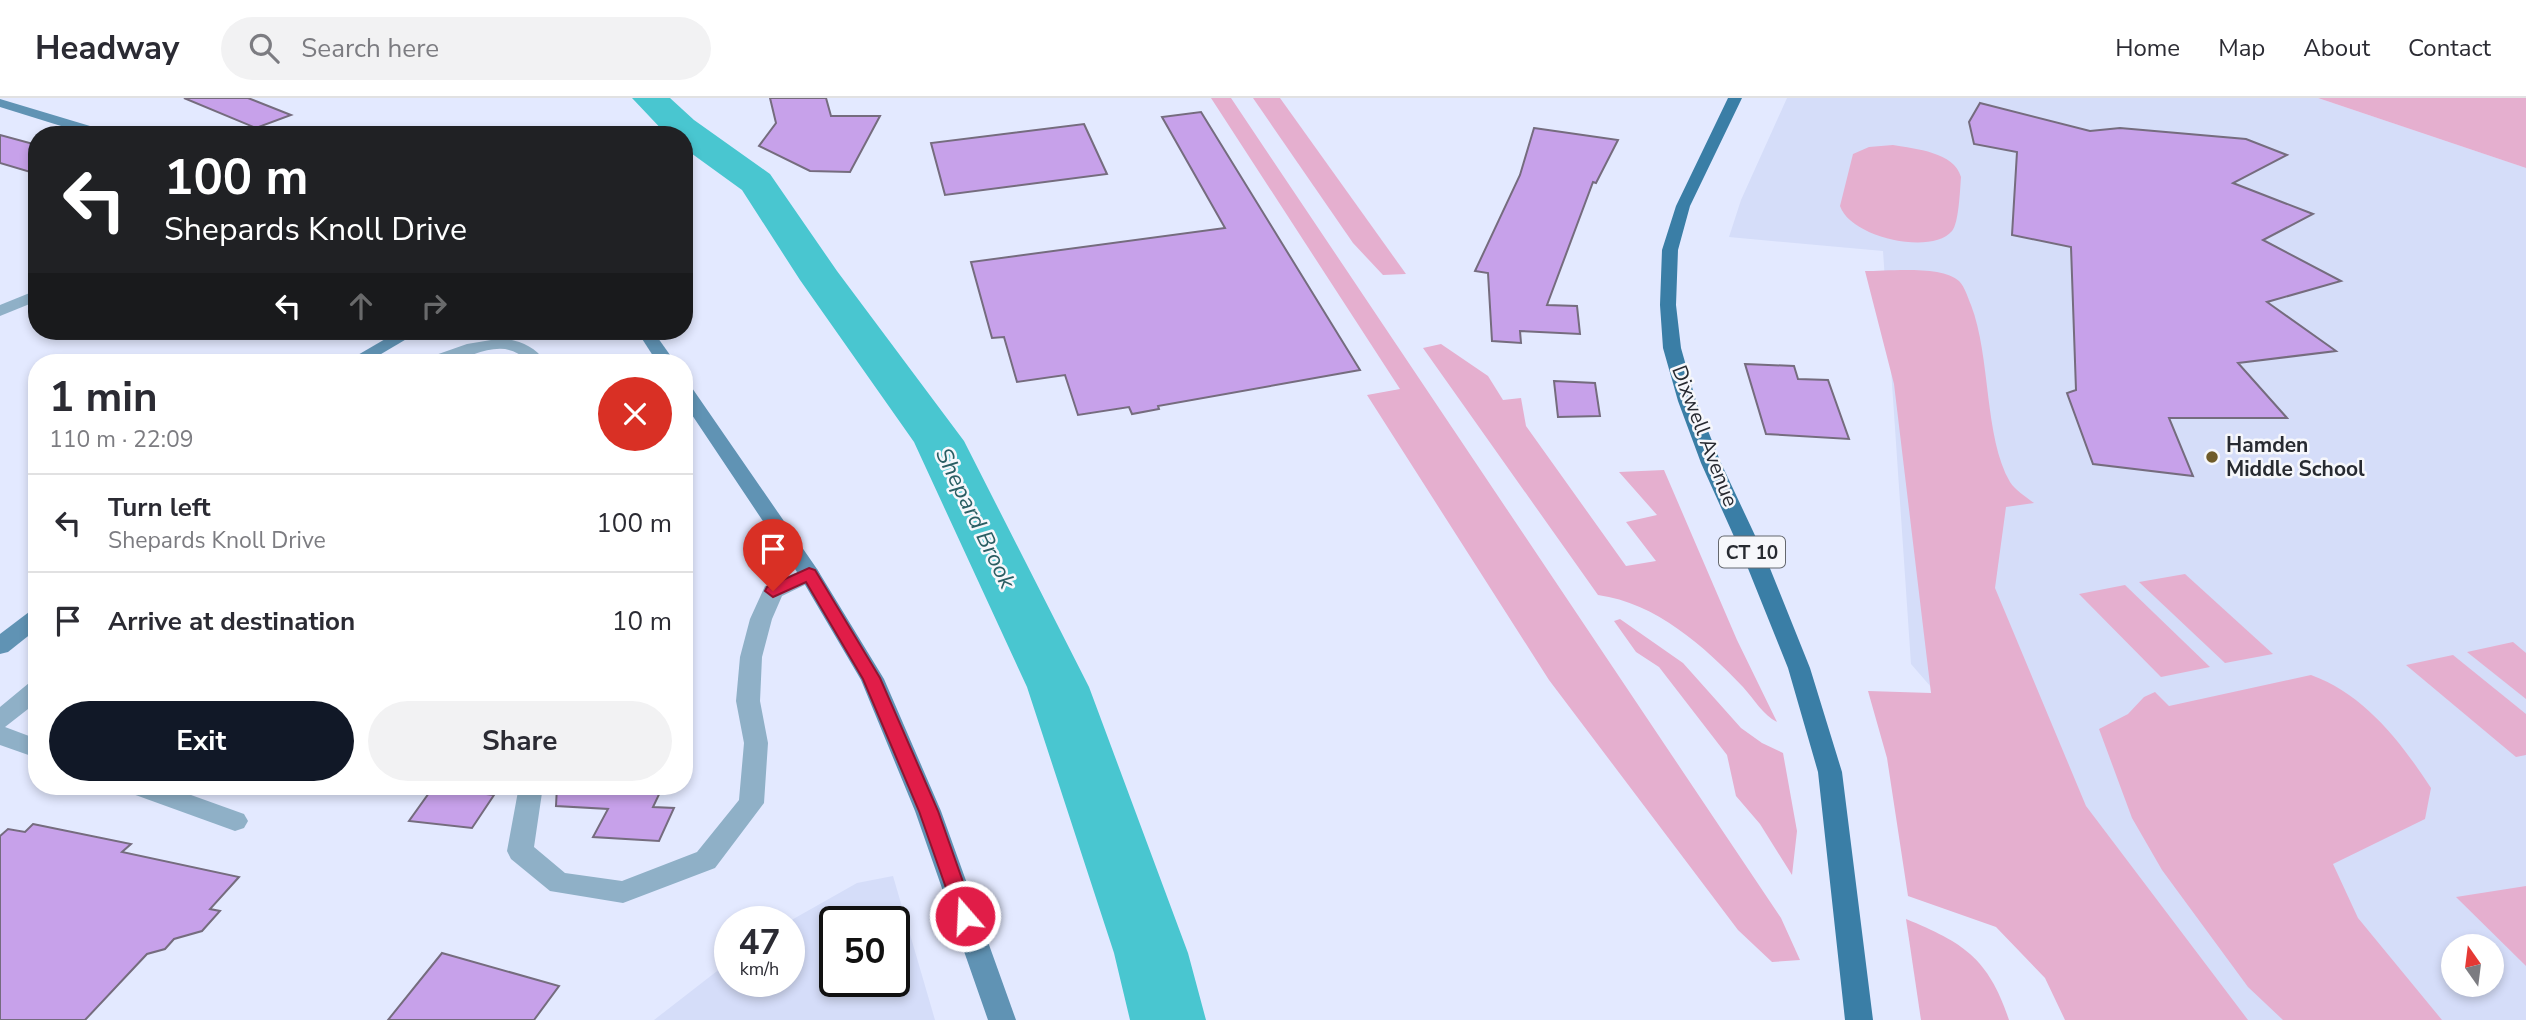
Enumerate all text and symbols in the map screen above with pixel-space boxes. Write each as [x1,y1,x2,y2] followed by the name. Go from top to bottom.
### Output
[221,17,711,80] search box
[35,26,179,71] text: Headway
[245,29,283,67] icon: search
[301,31,439,66] text: Search here
[2115,32,2180,64] text: Home
[2218,32,2265,64] text: Map
[2303,32,2370,64] text: About
[2408,32,2491,64] text: Contact
[164,144,308,211] text: 100 m
[49,154,140,245] icon: left
[164,208,467,251] text: Shepards Knoll Drive
[269,287,307,325] icon: left
[342,287,380,325] icon: ahead
[415,287,453,325] icon: right
[1665,361,1745,511] street label: Dixwell Avenue
[49,369,158,426] text: 1 min
[598,377,672,451] button: close
[49,424,194,455] text: 110 m · 22:09
[2226,431,2365,483] place label: Hamden Middle School
[928,443,1023,594] water label: Shepard Brook
[2204,449,2220,465] marker: Hamden Middle School
[108,490,211,525] text: Turn left
[49,504,87,542] icon: left
[596,506,672,541] text: 100 m
[743,519,803,591] pin
[108,525,326,556] text: Shepards Knoll Drive
[754,530,792,568] icon: arrive
[1719,536,1785,568] road number: CT 10
[49,602,87,640] icon: arrive
[108,604,355,639] text: Arrive at destination
[612,604,672,639] text: 10 m
[49,701,354,781] button: Exit
[368,701,672,781] button: Share
[928,879,1002,953] position arrow
[819,906,910,997] speed limit sign: 50
[738,919,781,966] text: 47
[2441,934,2504,998] north arrow
[2441,934,2504,997] map controls
[740,957,779,981] text: km/h

